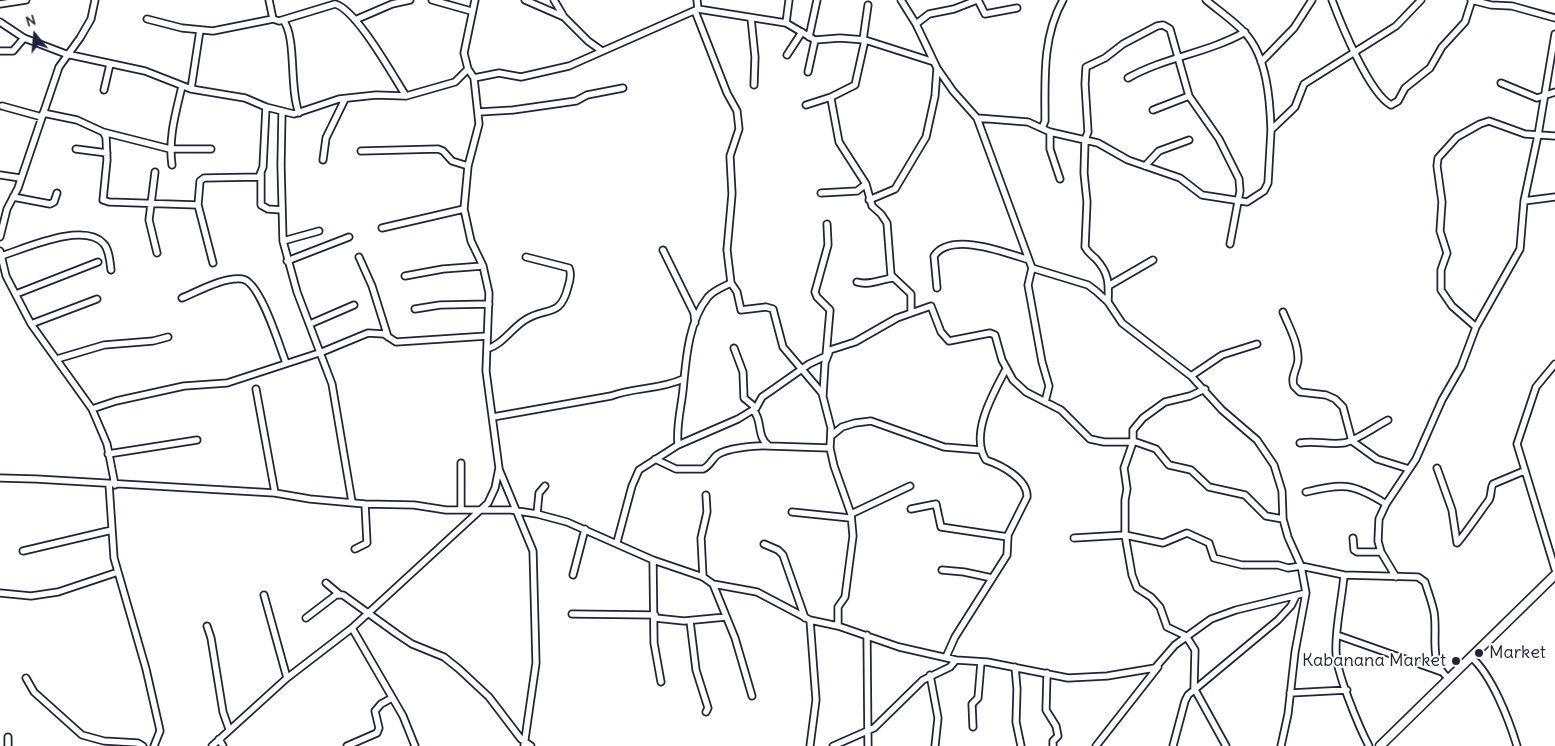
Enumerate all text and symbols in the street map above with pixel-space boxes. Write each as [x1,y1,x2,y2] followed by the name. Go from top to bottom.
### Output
[10,10,60,60] north arrow
[23,11,38,31] text: N
[1489,642,1546,664] place label: Market
[1473,647,1485,659] marker: Market
[1302,650,1446,672] place label: Kabanana Market
[1450,655,1462,667] marker: Kabanana Market

